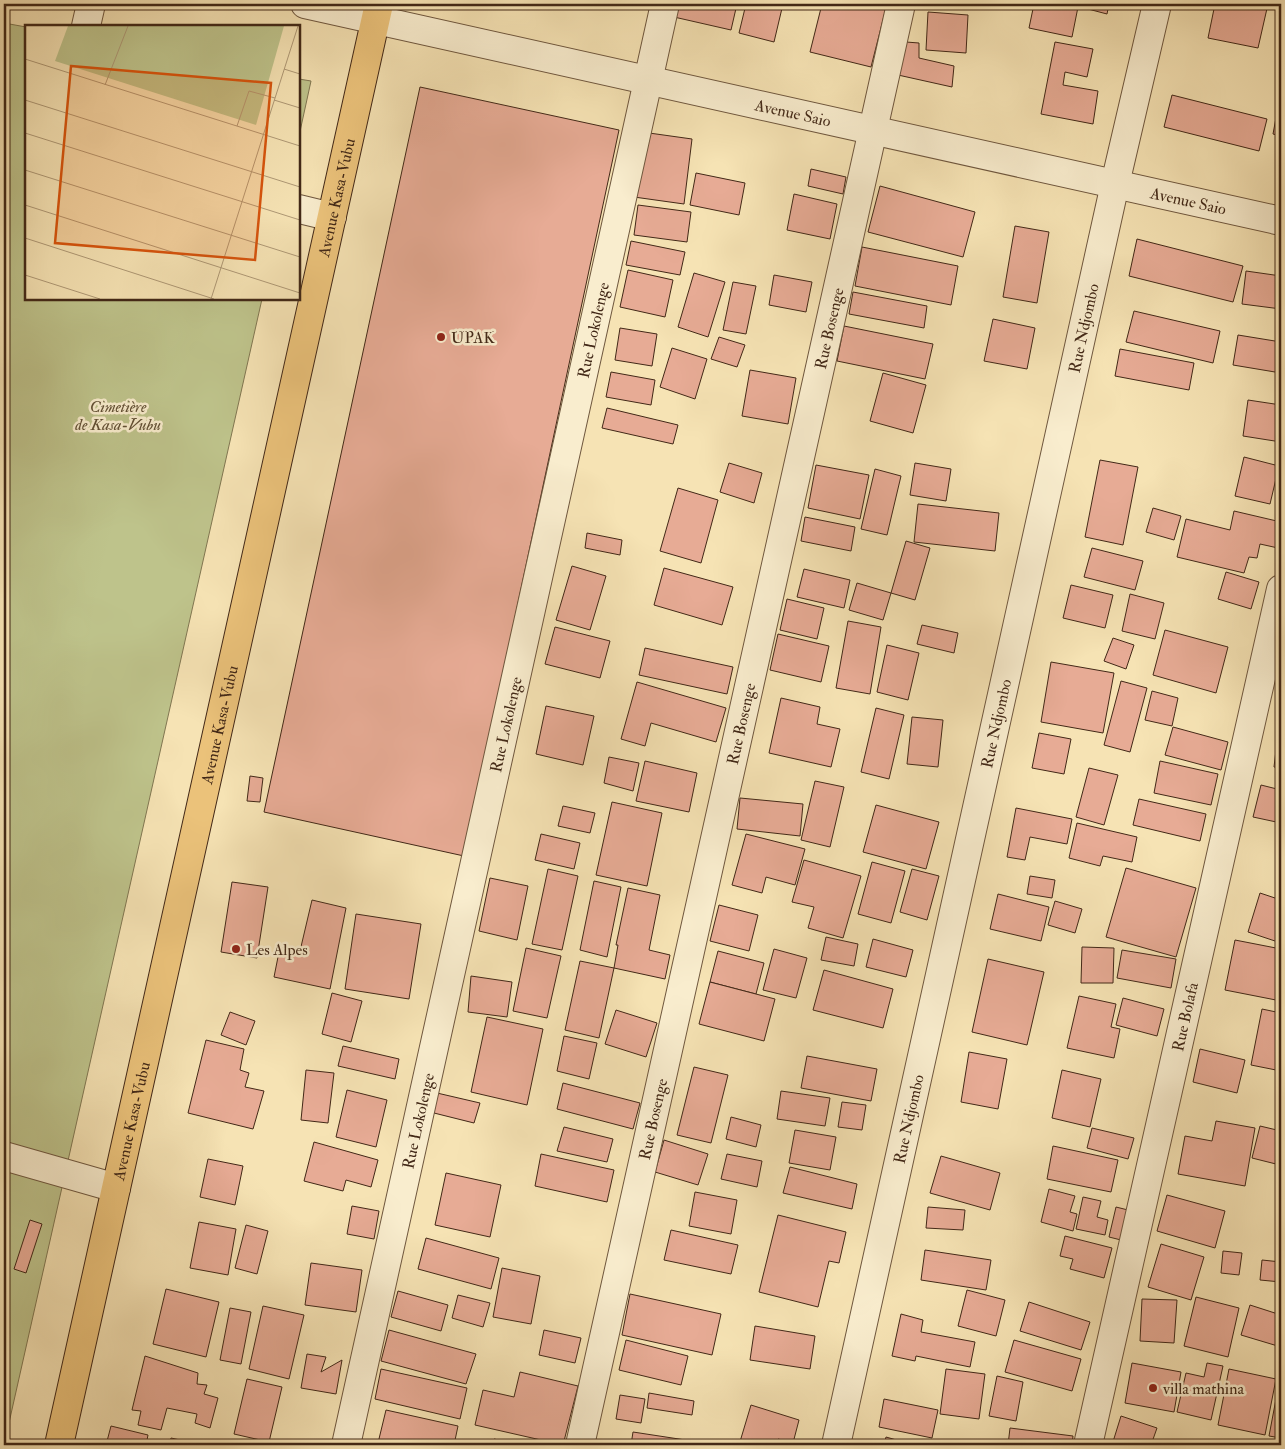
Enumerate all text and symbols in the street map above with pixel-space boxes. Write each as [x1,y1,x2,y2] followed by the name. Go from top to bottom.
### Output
[25,25,300,300] inset map
[752,95,833,132] street label: Avenue Saio
[314,136,360,260] street label: Avenue Kasa-Vubu
[1147,183,1228,220] street label: Avenue Saio
[574,280,614,380] street label: Rue Lokolenge
[1065,281,1104,375] street label: Rue Ndjombo
[811,286,849,371] street label: Rue Bosenge
[451,328,495,348] place label: UPAK
[435,331,447,343] marker: UPAK
[74,397,161,435] park label: Cimetière de Kasa-Vubu
[197,664,243,787] street label: Avenue Kasa-Vubu
[486,675,527,774] street label: Rue Lokolenge
[977,677,1016,770] street label: Rue Ndjombo
[723,681,760,766] street label: Rue Bosenge
[246,940,308,961] place label: Les Alpes
[230,943,242,955] marker: Les Alpes
[1168,980,1203,1053] street label: Rue Bolafa
[109,1060,155,1183] street label: Avenue Kasa-Vubu
[398,1071,439,1171] street label: Rue Lokolenge
[890,1072,929,1166] street label: Rue Ndjombo
[635,1076,672,1162] street label: Rue Bosenge
[1162,1379,1244,1399] place label: villa mathina
[1147,1382,1159,1394] marker: villa mathina

